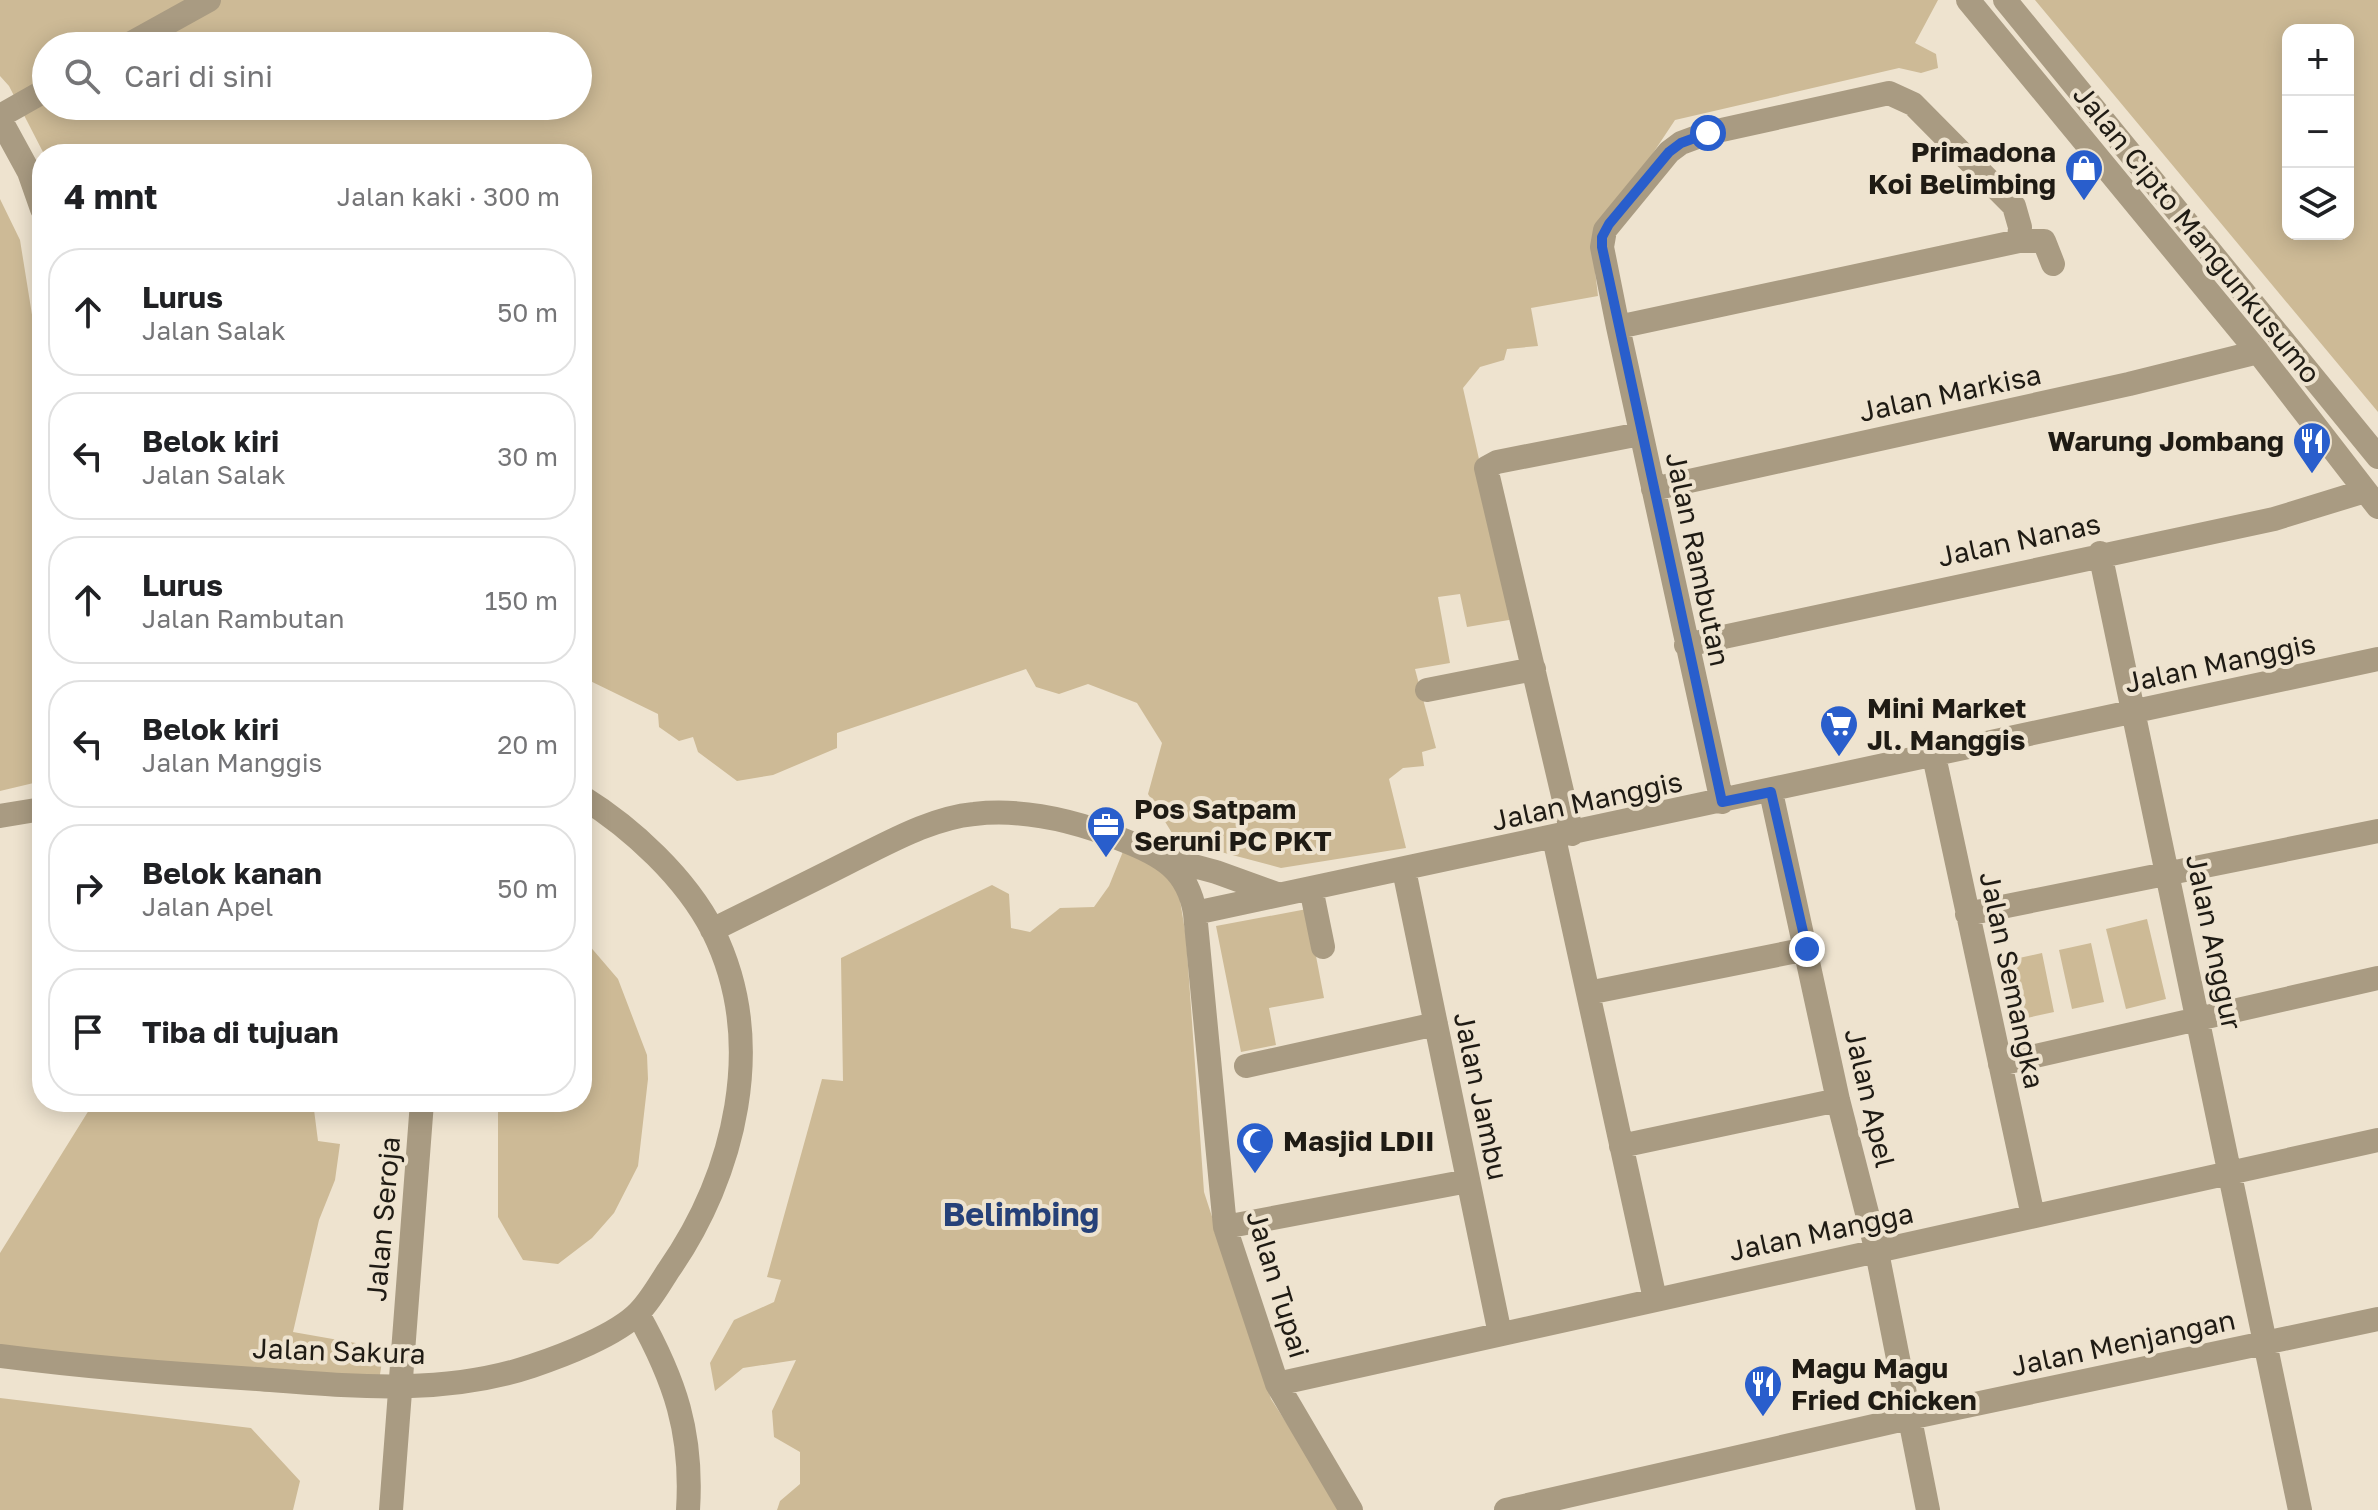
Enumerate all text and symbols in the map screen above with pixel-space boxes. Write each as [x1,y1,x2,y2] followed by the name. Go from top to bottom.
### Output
[2282,24,2354,240] map controls
[2282,24,2354,96] button: +
[32,32,592,120] search box
[60,54,104,98] icon: search
[124,58,273,94] text: Cari di sini
[2067,78,2328,389] street label: Jalan Cipto Mangunkusumo
[2282,96,2354,168] button: −
[1690,115,1726,151] route start
[1868,135,2056,200] place label: Primadona Koi Belimbing
[2063,147,2105,202] shop icon: Primadona Koi Belimbing
[2282,168,2354,240] button: layers
[64,176,158,216] text: 4 mnt
[337,181,560,212] text: Jalan kaki · 300 m
[142,279,223,315] text: Lurus
[66,290,110,334] icon: ahead
[497,297,558,328] text: 50 m
[142,315,286,346] text: Jalan Salak
[1856,357,2044,428] street label: Jalan Markisa
[2291,420,2333,475] restaurant icon: Warung Jombang
[142,423,279,459] text: Belok kiri
[2048,424,2284,457] place label: Warung Jombang
[66,434,110,478] icon: left
[497,441,558,472] text: 30 m
[1660,449,1737,669] street label: Jalan Rambutan
[142,459,286,490] text: Jalan Salak
[1935,506,2103,573] street label: Jalan Nanas
[142,567,223,603] text: Lurus
[66,578,110,622] icon: ahead
[485,585,558,616] text: 150 m
[142,603,345,634] text: Jalan Rambutan
[2121,626,2318,699] street label: Jalan Manggis
[1867,691,2027,756] place label: Mini Market Jl. Manggis
[1818,703,1860,758] supermarket icon: Mini Market Jl. Manggis
[142,711,279,747] text: Belok kiri
[66,722,110,766] icon: left
[497,729,558,760] text: 20 m
[142,747,322,778] text: Jalan Manggis
[1488,764,1685,837] street label: Jalan Manggis
[1134,792,1332,857] place label: Pos Satpam Seruni PC PKT
[1085,804,1127,859] office icon: Pos Satpam Seruni PC PKT
[2180,851,2249,1033] street label: Jalan Anggur
[142,855,322,891] text: Belok kanan
[66,866,110,910] icon: right
[1973,868,2052,1091] street label: Jalan Semangka
[497,873,558,904] text: 50 m
[142,891,273,922] text: Jalan Apel
[1789,931,1825,967] route end
[1448,1009,1515,1183] street label: Jalan Jambu
[66,1010,110,1054] icon: arrive
[142,1014,339,1050] text: Tiba di tujuan
[1838,1025,1902,1171] street label: Jalan Apel
[1234,1120,1276,1175] mosque icon: Masjid LDII
[1283,1124,1434,1157] place label: Masjid LDII
[359,1135,406,1303] street label: Jalan Seroja
[943,1195,1099,1233] district label: Belimbing
[1726,1196,1916,1267] street label: Jalan Mangga
[1240,1206,1317,1362] street label: Jalan Tupai
[2008,1303,2238,1382] street label: Jalan Menjangan
[252,1331,426,1370] street label: Jalan Sakura
[1791,1351,1977,1416] place label: Magu Magu Fried Chicken
[1742,1363,1784,1418] restaurant icon: Magu Magu Fried Chicken

